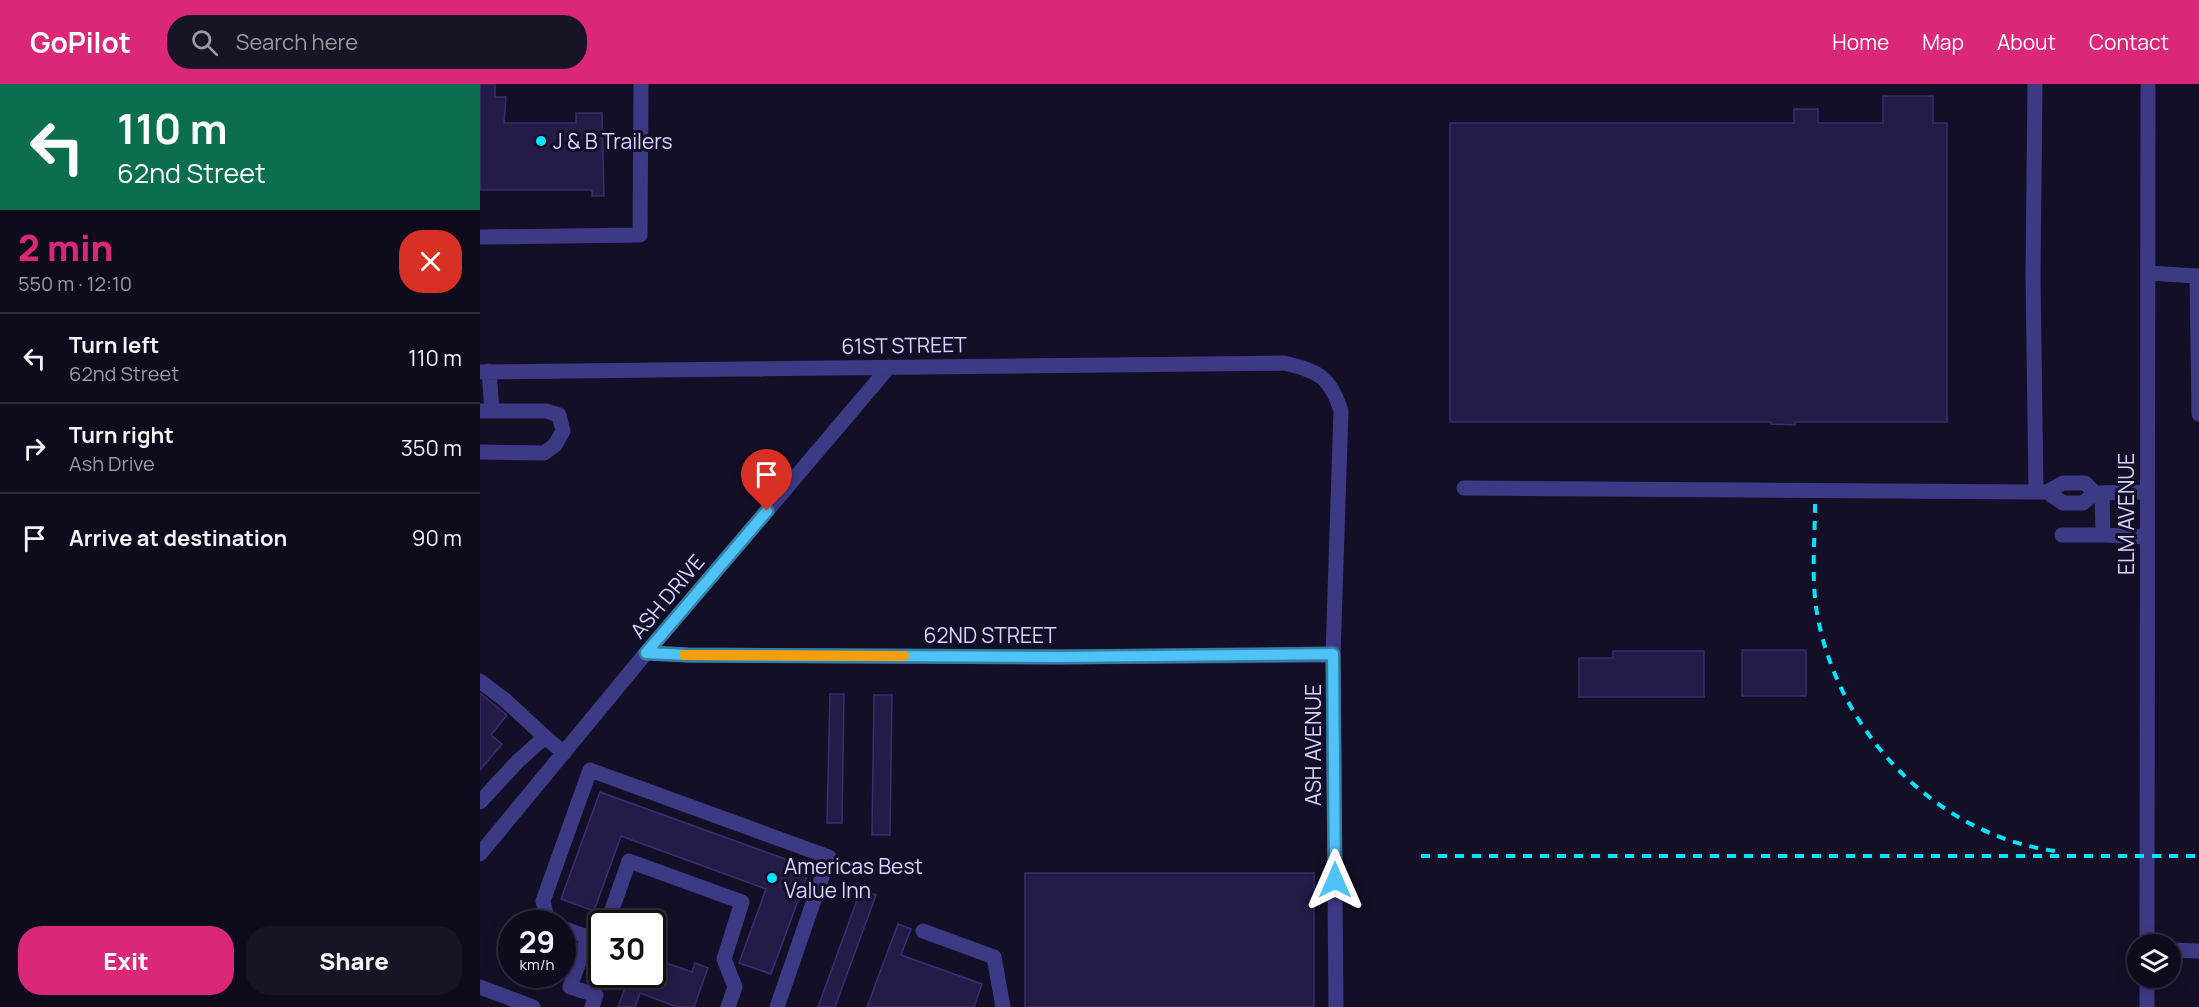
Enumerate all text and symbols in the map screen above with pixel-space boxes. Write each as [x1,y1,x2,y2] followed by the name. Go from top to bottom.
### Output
[167,15,587,69] search box
[30,23,131,61] text: GoPilot
[188,26,221,59] icon: search
[236,27,358,57] text: Search here
[1832,28,1889,56] text: Home
[1922,28,1964,56] text: Map
[1997,28,2056,56] text: About
[2089,28,2169,56] text: Contact
[117,99,228,157] text: 110 m
[18,108,96,186] icon: left
[553,127,672,155] place label: J & B Trailers
[534,134,548,148] marker: J & B Trailers
[117,154,266,191] text: 62nd Street
[18,223,113,272] text: 2 min
[399,230,462,293] button: close
[18,270,132,297] text: 550 m · 12:10
[69,330,159,360] text: Turn left
[841,330,967,360] street label: 61ST STREET
[18,342,51,375] icon: left
[408,343,462,373] text: 110 m
[69,360,179,387] text: 62nd Street
[69,420,174,450] text: Turn right
[18,432,51,465] icon: right
[401,433,462,463] text: 350 m
[741,449,792,511] pin
[69,450,155,477] text: Ash Drive
[2112,453,2140,575] street label: ELM AVENUE
[750,458,783,491] icon: arrive
[18,522,51,555] icon: arrive
[69,523,287,553] text: Arrive at destination
[412,523,462,553] text: 90 m
[624,548,710,644] street label: ASH DRIVE
[924,621,1057,649] street label: 62ND STREET
[1299,684,1327,806] street label: ASH AVENUE
[1303,848,1367,912] position arrow
[784,852,923,904] place label: Americas Best Value Inn
[765,871,779,885] marker: Americas Best Value Inn
[588,910,666,988] speed limit sign: 30
[519,921,555,962] text: 29
[18,926,234,995] button: Exit
[246,926,462,995] button: Share
[2127,934,2181,988] map controls
[2127,934,2181,988] button: layers
[520,954,554,975] text: km/h

